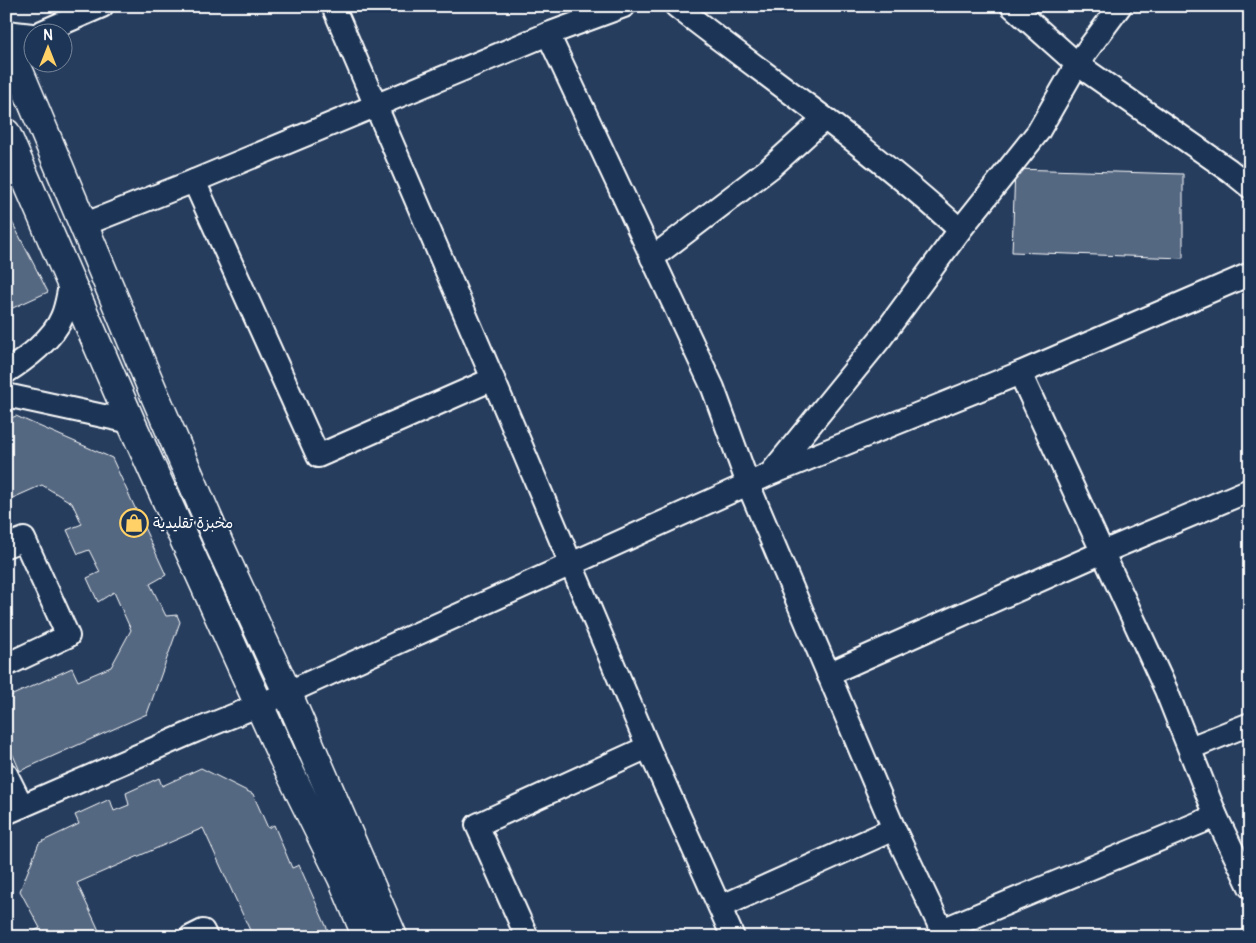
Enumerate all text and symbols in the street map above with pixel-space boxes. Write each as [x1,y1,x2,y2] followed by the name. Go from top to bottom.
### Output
[22,22,72,72] north arrow
[43,27,53,44] text: N
[119,508,149,538] shop icon: مخبزة تقليدية
[153,514,233,533] place label: مخبزة تقليدية

